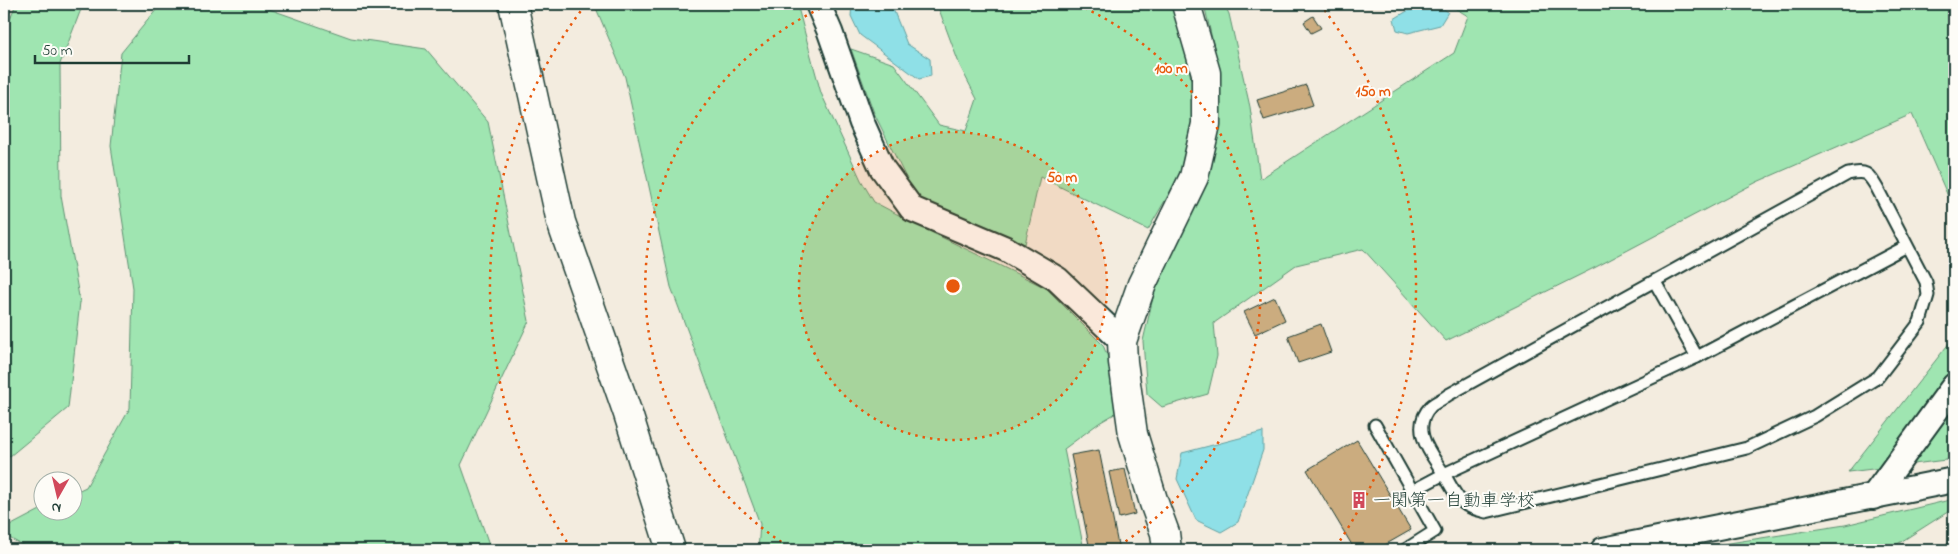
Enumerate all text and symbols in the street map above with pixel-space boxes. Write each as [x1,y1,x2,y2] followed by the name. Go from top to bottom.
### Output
[35,32,189,64] scale bar
[42,40,73,62] text: 50 m
[1154,58,1188,80] text: 100 m
[1355,81,1391,103] text: 150 m
[1047,167,1078,189] text: 50 m
[944,277,962,295] centre of rings
[32,472,82,522] north arrow
[1373,489,1535,515] place label: 一関第一自動車学校
[1349,490,1369,510] building icon: 一関第一自動車学校
[50,496,63,518] text: N

